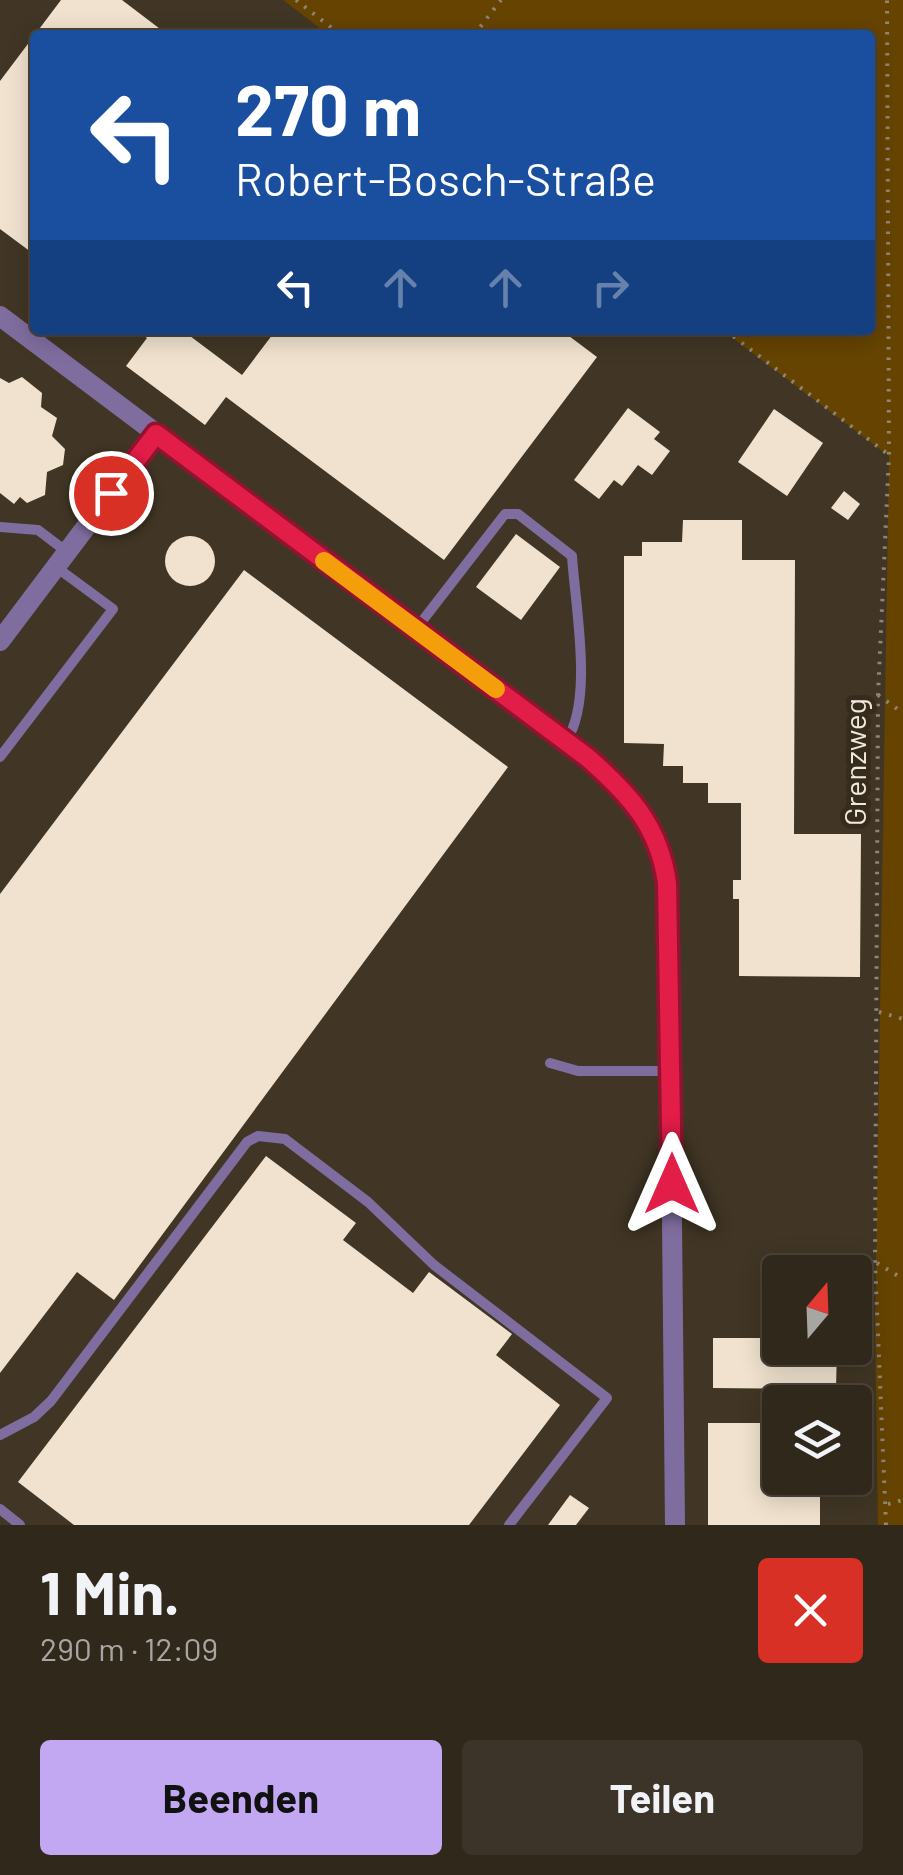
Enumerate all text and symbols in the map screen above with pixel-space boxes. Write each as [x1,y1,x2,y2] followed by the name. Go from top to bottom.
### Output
[235,66,421,150] text: 270 m
[70,70,200,200] icon: left
[235,151,656,205] text: Robert-Bosch-Straße
[268,260,323,315] icon: left
[373,260,428,315] icon: ahead
[478,260,533,315] icon: ahead
[583,260,638,315] icon: right
[69,451,154,536] pin
[84,466,139,521] icon: arrive
[836,698,872,826] street label: Grenzweg
[620,1132,724,1236] position arrow
[762,1255,872,1365] north arrow
[762,1255,872,1495] map controls
[762,1385,872,1495] button: layers
[40,1555,180,1627] text: 1 Min.
[758,1558,863,1663] button: close
[40,1629,218,1667] text: 290 m · 12:09
[40,1740,442,1855] button: Beenden
[462,1740,863,1855] button: Teilen

